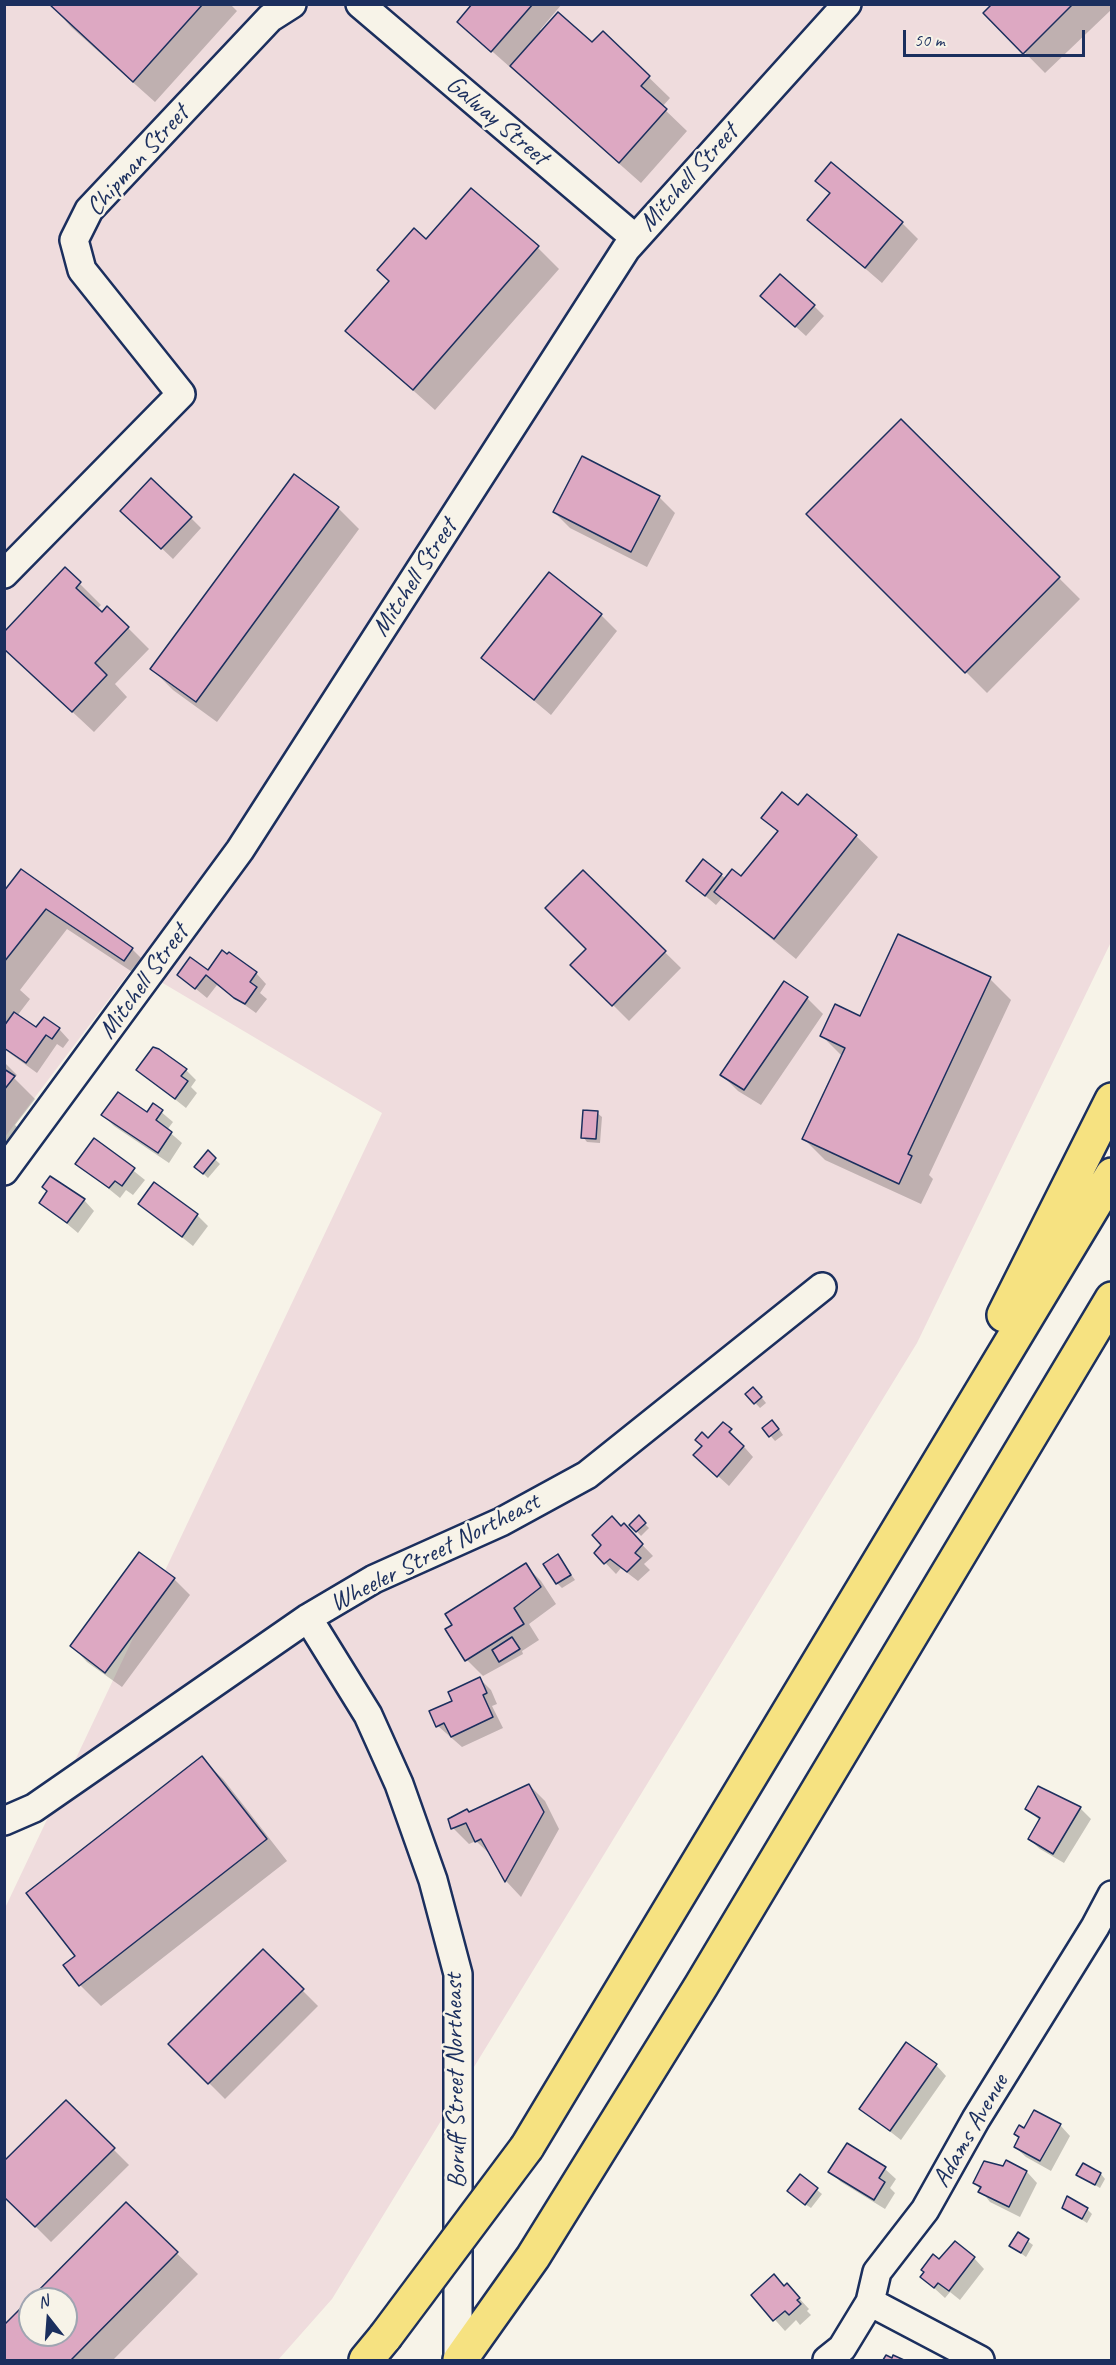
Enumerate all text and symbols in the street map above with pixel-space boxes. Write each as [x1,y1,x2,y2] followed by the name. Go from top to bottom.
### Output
[906,18,1088,56] scale bar
[914,29,945,51] text: 50 m
[439,69,555,173] street label: Galway Street
[80,99,196,223] street label: Chipman Street
[633,118,745,238] street label: Mitchell Street
[366,514,464,642] street label: Mitchell Street
[92,919,196,1045] street label: Mitchell Street
[325,1487,545,1619] street label: Wheeler Street Northeast
[439,1973,473,2189] street label: Boruff Street Northeast
[926,2069,1016,2193] street label: Adams Avenue
[18,2287,78,2347] north arrow
[36,2291,51,2313] text: N

